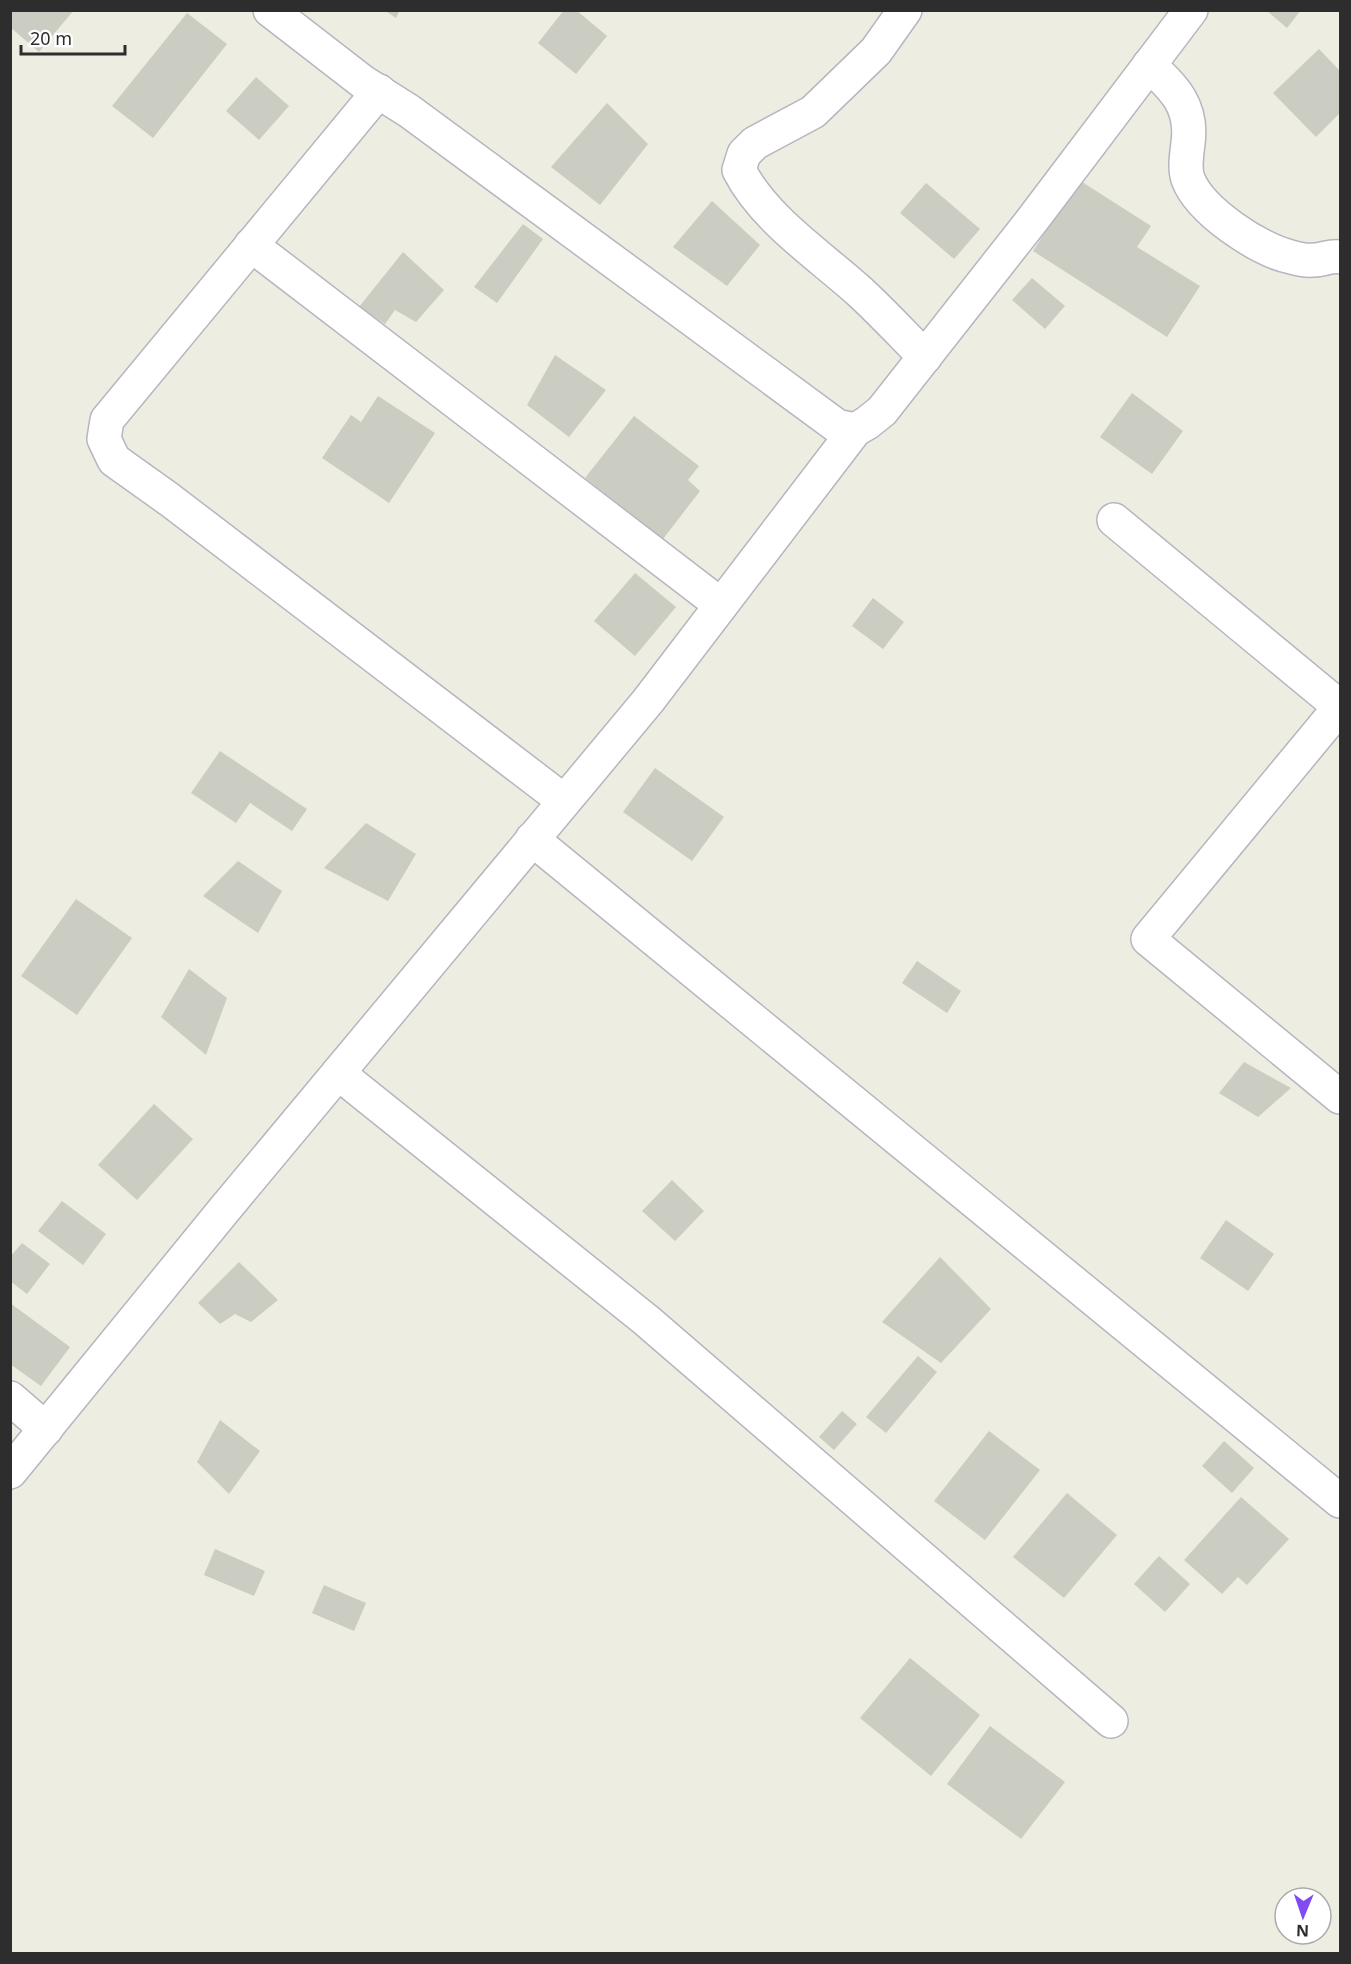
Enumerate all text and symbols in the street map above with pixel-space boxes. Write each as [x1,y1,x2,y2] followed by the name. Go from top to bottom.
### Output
[21,18,124,56] scale bar
[30,26,72,50] text: 20 m
[1273,1886,1333,1946] north arrow
[1296,1920,1309,1942] text: N

